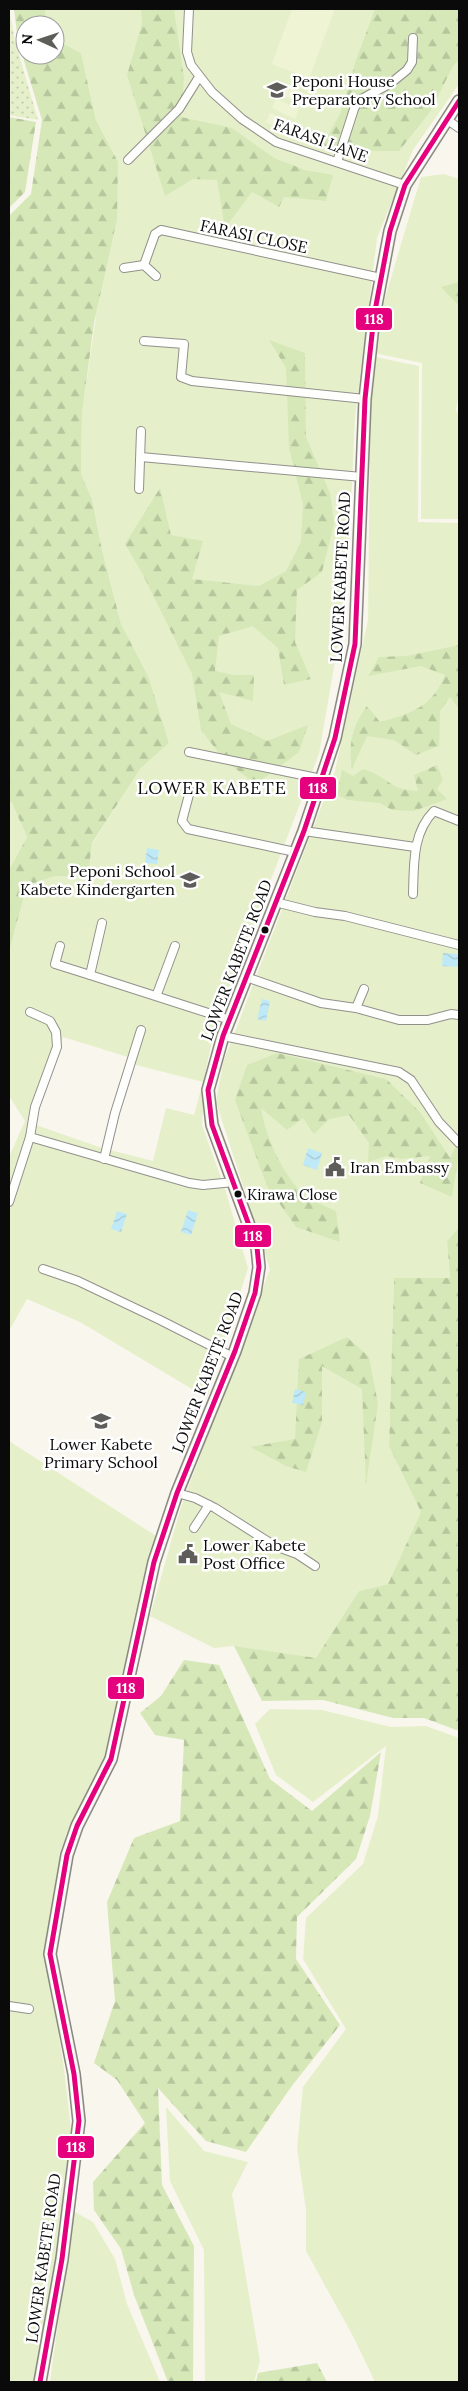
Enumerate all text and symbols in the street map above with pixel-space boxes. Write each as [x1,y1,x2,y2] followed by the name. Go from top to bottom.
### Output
[15,15,65,65] north arrow
[18,33,36,45] text: N
[292,71,436,109] place label: Peponi House Preparatory School
[266,79,288,101] school or university icon: Peponi House Preparatory School
[271,114,371,166] street label: FARASI LANE
[198,215,310,257] street label: FARASI CLOSE
[355,307,393,331] line badge: 118
[364,310,384,328] text: 118
[326,491,354,663] street label: LOWER KABETE ROAD
[137,776,287,799] district label: LOWER KABETE
[299,776,337,800] line badge: 118
[308,779,328,797] text: 118
[20,861,175,899] place label: Peponi School Kabete Kindergarten
[179,869,201,891] school or university icon: Peponi School Kabete Kindergarten
[196,876,276,1043] street label: LOWER KABETE ROAD
[260,925,270,935] unlabelled marker
[324,1156,346,1178] public building icon: Iran Embassy
[350,1157,450,1177] place label: Iran Embassy
[247,1185,337,1204] place label: Kirawa Close
[233,1189,243,1199] marker: Kirawa Close
[234,1224,272,1248] line badge: 118
[243,1227,263,1245] text: 118
[167,1288,247,1455] street label: LOWER KABETE ROAD
[90,1410,112,1432] school or university icon: Lower Kabete Primary School
[44,1434,158,1472] place label: Lower Kabete Primary School
[203,1535,306,1573] place label: Lower Kabete Post Office
[177,1543,199,1565] public building icon: Lower Kabete Post Office
[107,1676,145,1700] line badge: 118
[116,1679,136,1697] text: 118
[57,2135,95,2159] line badge: 118
[66,2138,86,2156] text: 118
[21,2172,65,2344] street label: LOWER KABETE ROAD

